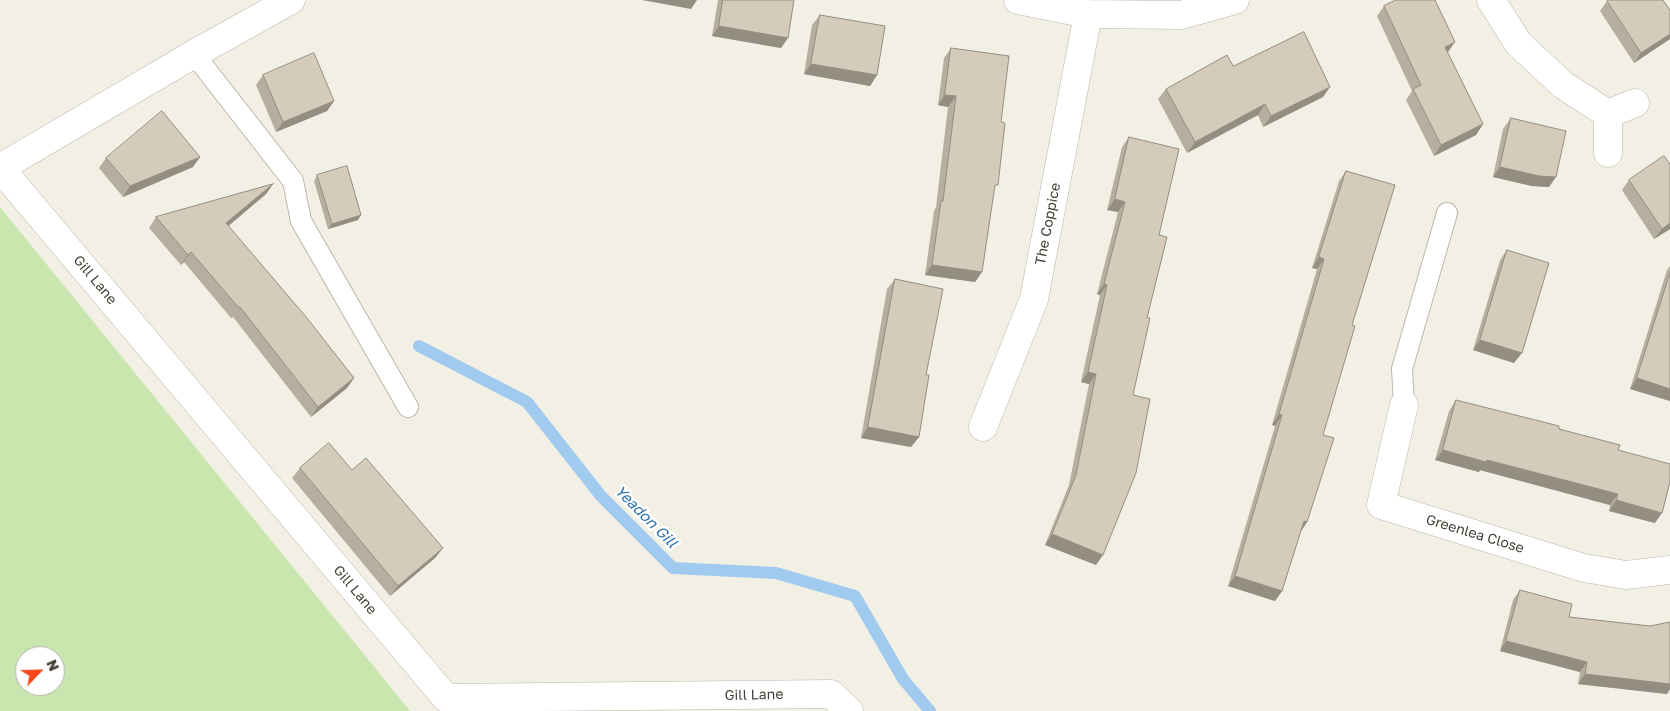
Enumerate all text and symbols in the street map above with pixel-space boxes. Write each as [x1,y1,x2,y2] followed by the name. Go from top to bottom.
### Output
[1032,181,1064,267] street label: The Coppice
[70,252,120,308] street label: Gill Lane
[611,482,681,552] water label: Yeadon Gill
[1424,511,1526,557] street label: Greenlea Close
[330,562,380,618] street label: Gill Lane
[15,646,65,696] north arrow
[43,657,63,673] text: N
[724,686,784,704] street label: Gill Lane

